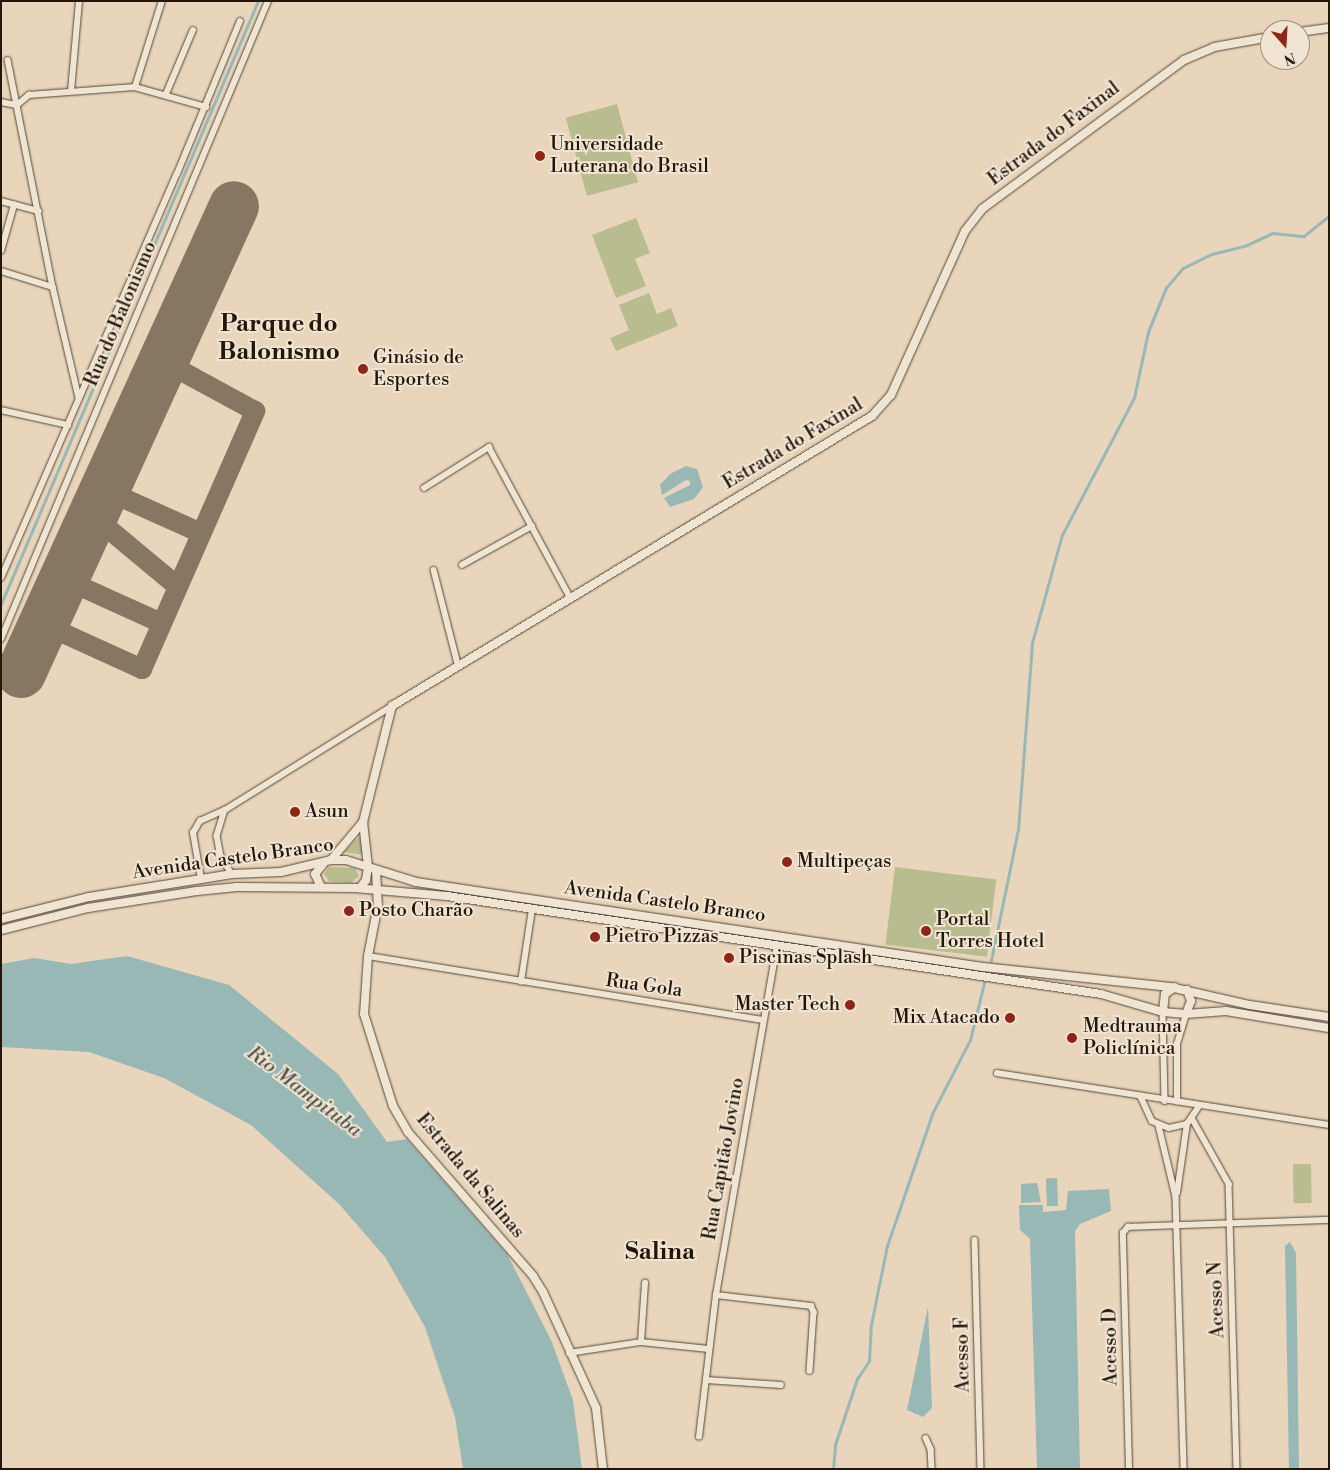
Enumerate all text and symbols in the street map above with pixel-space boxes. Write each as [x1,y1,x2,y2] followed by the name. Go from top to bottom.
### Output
[1260,20,1310,70] north arrow
[1281,48,1298,69] text: N
[984,77,1124,191] street label: Estrada do Faxinal
[550,134,709,178] place label: Universidade Luterana do Brasil
[534,150,546,162] marker: Universidade Luterana do Brasil
[80,238,162,390] street label: Rua do Balonismo
[218,311,340,367] district label: Parque do Balonismo
[373,347,464,391] place label: Ginásio de Esportes
[357,363,369,375] marker: Ginásio de Esportes
[719,393,867,495] street label: Estrada do Faxinal
[305,801,349,823] place label: Asun
[289,806,301,818] marker: Asun
[131,834,335,884] street label: Avenida Castelo Branco
[797,851,891,873] place label: Multipeças
[781,856,793,868] marker: Multipeças
[563,877,767,927] street label: Avenida Castelo Branco
[359,900,473,922] place label: Posto Charão
[343,905,355,917] marker: Posto Charão
[936,909,1044,953] place label: Portal Torres Hotel
[920,925,932,937] marker: Portal Torres Hotel
[605,926,719,948] place label: Pietro Pizzas
[589,931,601,943] marker: Pietro Pizzas
[739,947,872,969] place label: Piscinas Splash
[723,952,735,964] marker: Piscinas Splash
[604,969,684,1003] street label: Rua Gola
[735,994,840,1016] place label: Master Tech
[844,999,856,1011] marker: Master Tech
[893,1007,1000,1029] place label: Mix Atacado
[1004,1012,1016,1024] marker: Mix Atacado
[1083,1016,1182,1060] place label: Medtrauma Policlínica
[1065,1031,1079,1045] marker: Medtrauma Policlínica
[242,1041,366,1143] water label: Rio Mampituba
[698,1076,750,1242] street label: Rua Capitão Jovino
[411,1109,529,1243] street label: Estrada da Salinas
[625,1239,695,1267] district label: Salina
[1204,1261,1230,1339] street label: Acesso N
[1099,1308,1123,1386] street label: Acesso D
[951,1317,975,1393] street label: Acesso F

